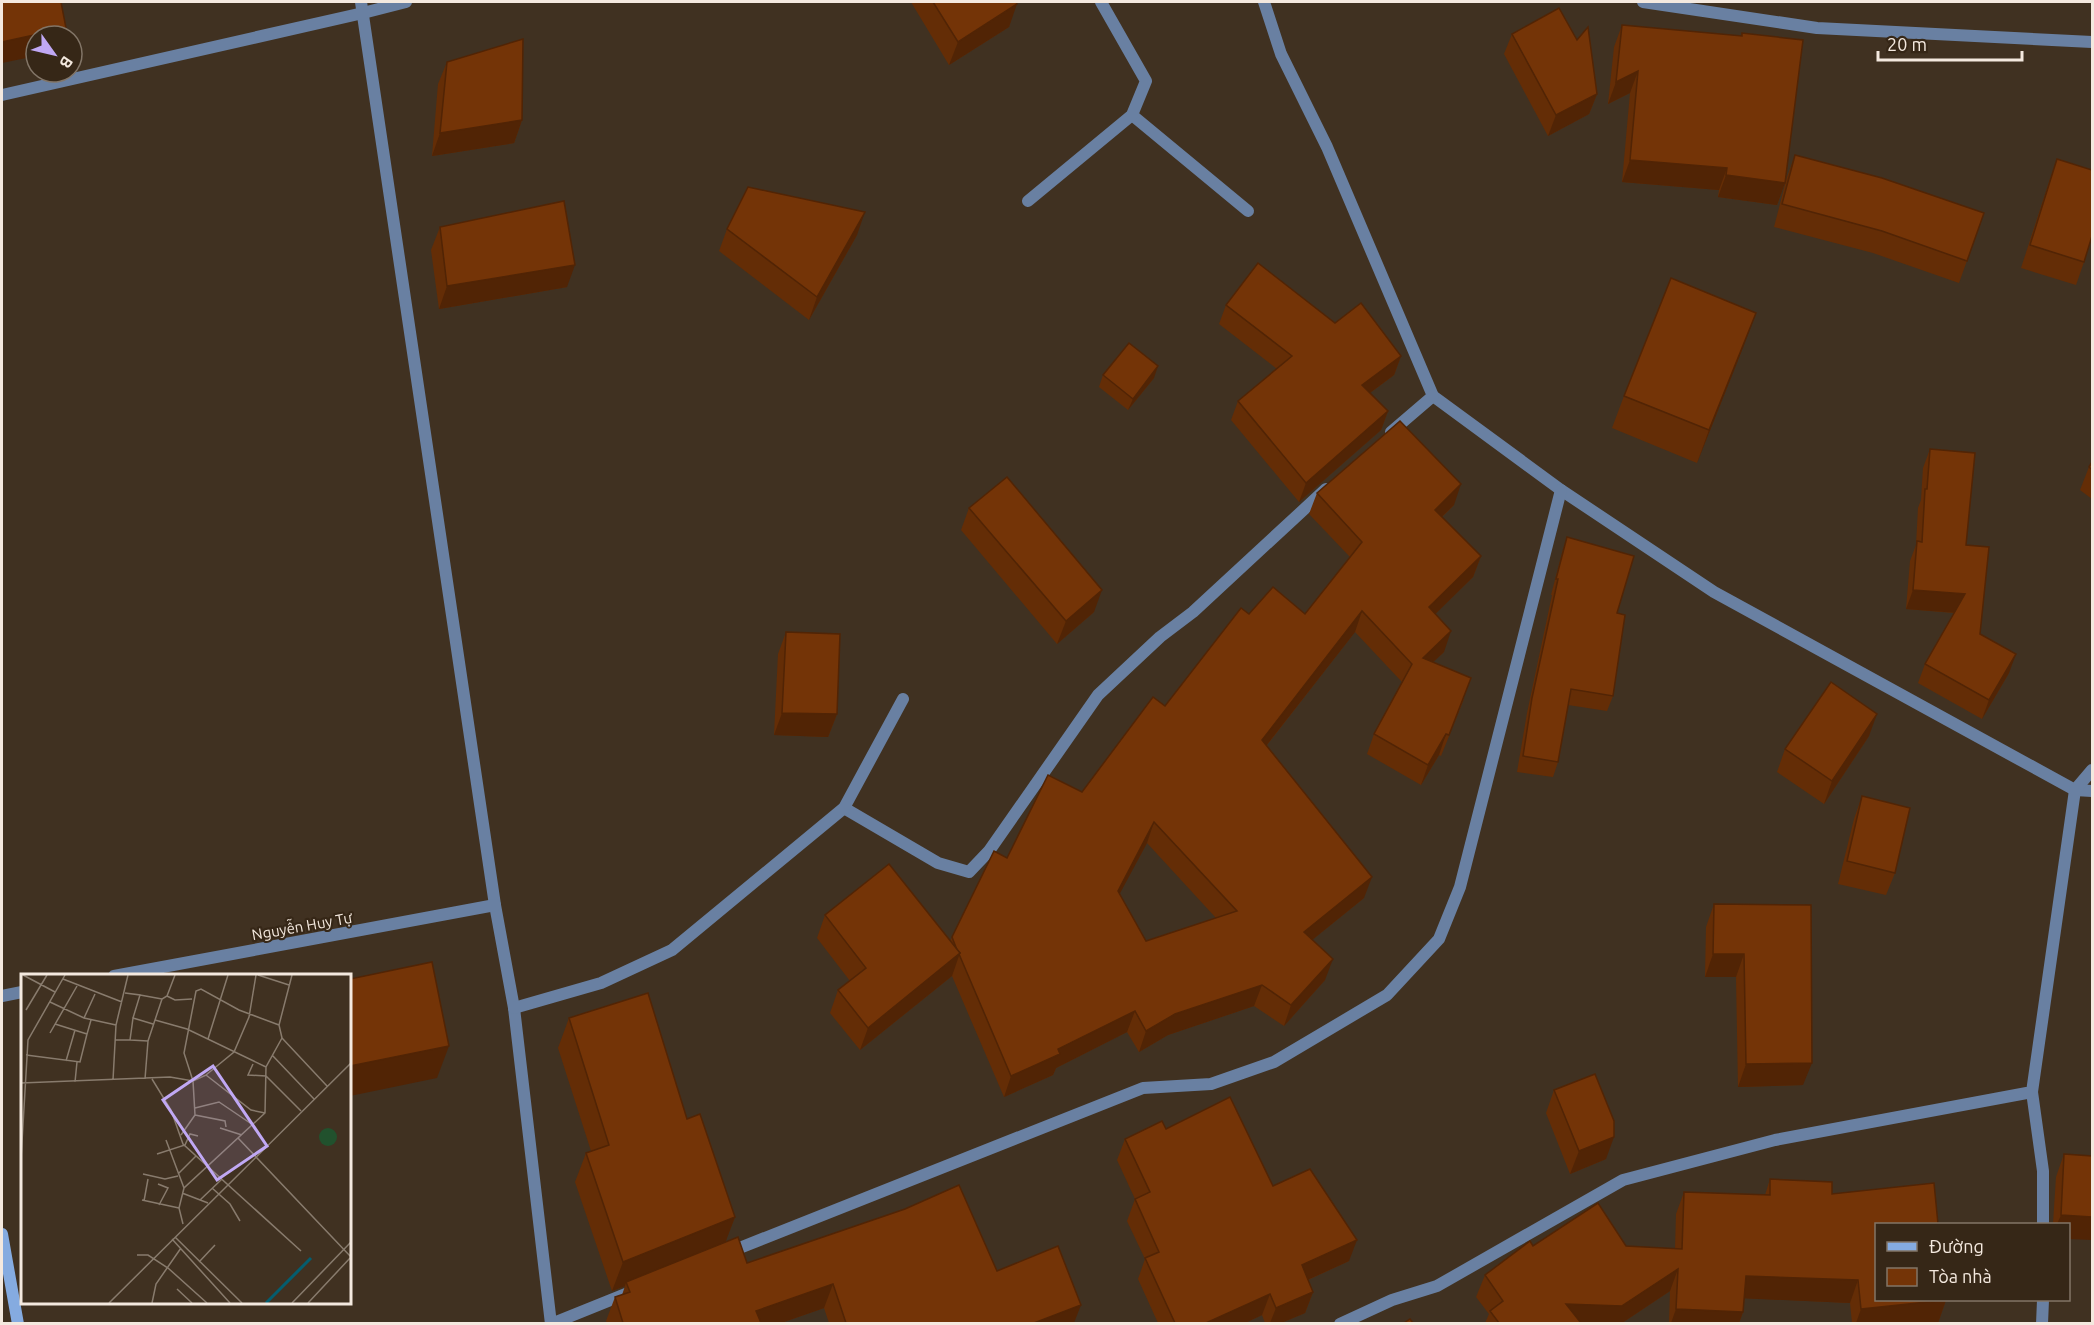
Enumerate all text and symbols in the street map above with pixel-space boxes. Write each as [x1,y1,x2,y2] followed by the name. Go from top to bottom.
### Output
[24,24,84,84] north arrow
[1878,24,2022,62] scale bar
[1887,34,1927,54] text: 20 m
[56,53,77,72] text: B
[250,907,355,943] street label: Nguyễn Huy Tự
[21,974,351,1304] inset map
[1875,1223,2070,1301] legend
[1929,1236,1984,1256] text: Đường
[1929,1266,1992,1286] text: Tòa nhà

